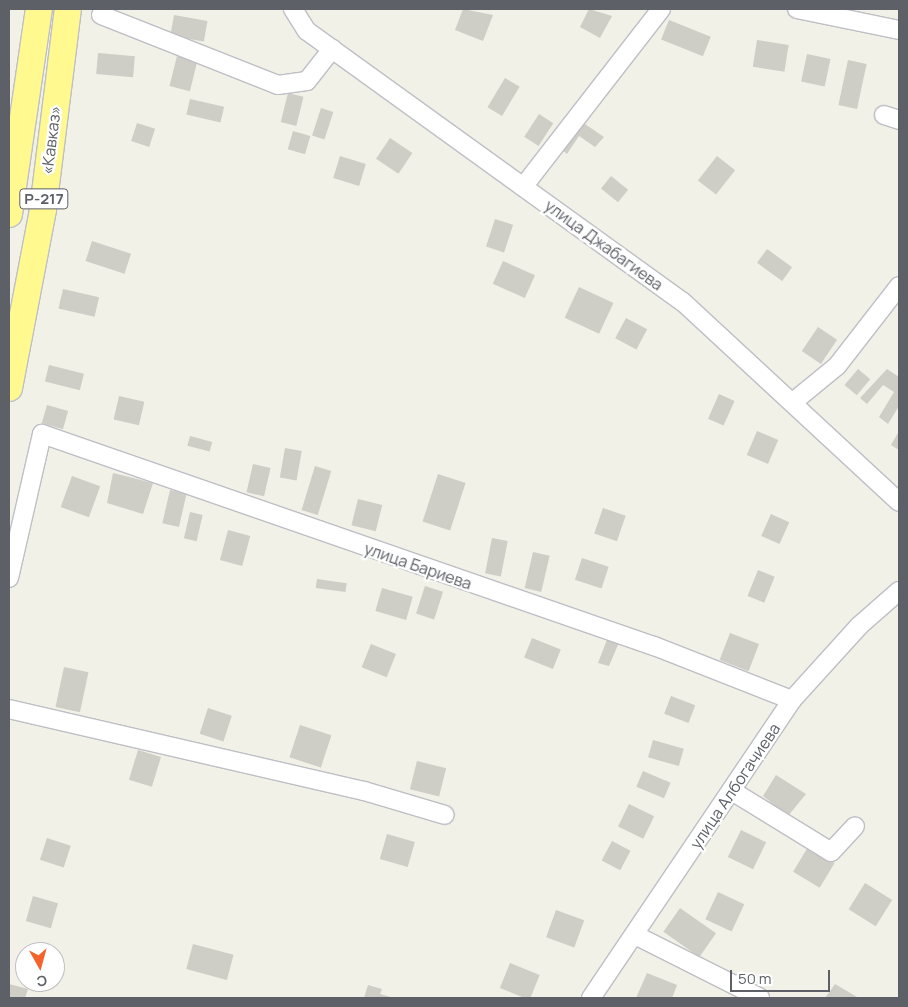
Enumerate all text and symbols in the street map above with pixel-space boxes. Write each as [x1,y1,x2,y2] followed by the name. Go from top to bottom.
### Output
[37,105,65,175] street label: «Кавказ»
[19,186,69,212] road number: Р-217
[541,196,667,294] street label: улица Джабагиева
[362,539,474,593] street label: улица Бариева
[686,720,784,852] street label: улица Албогачиева
[15,942,65,992] north arrow
[733,960,833,992] scale bar
[738,968,772,989] text: 50 m
[35,971,48,991] text: С

